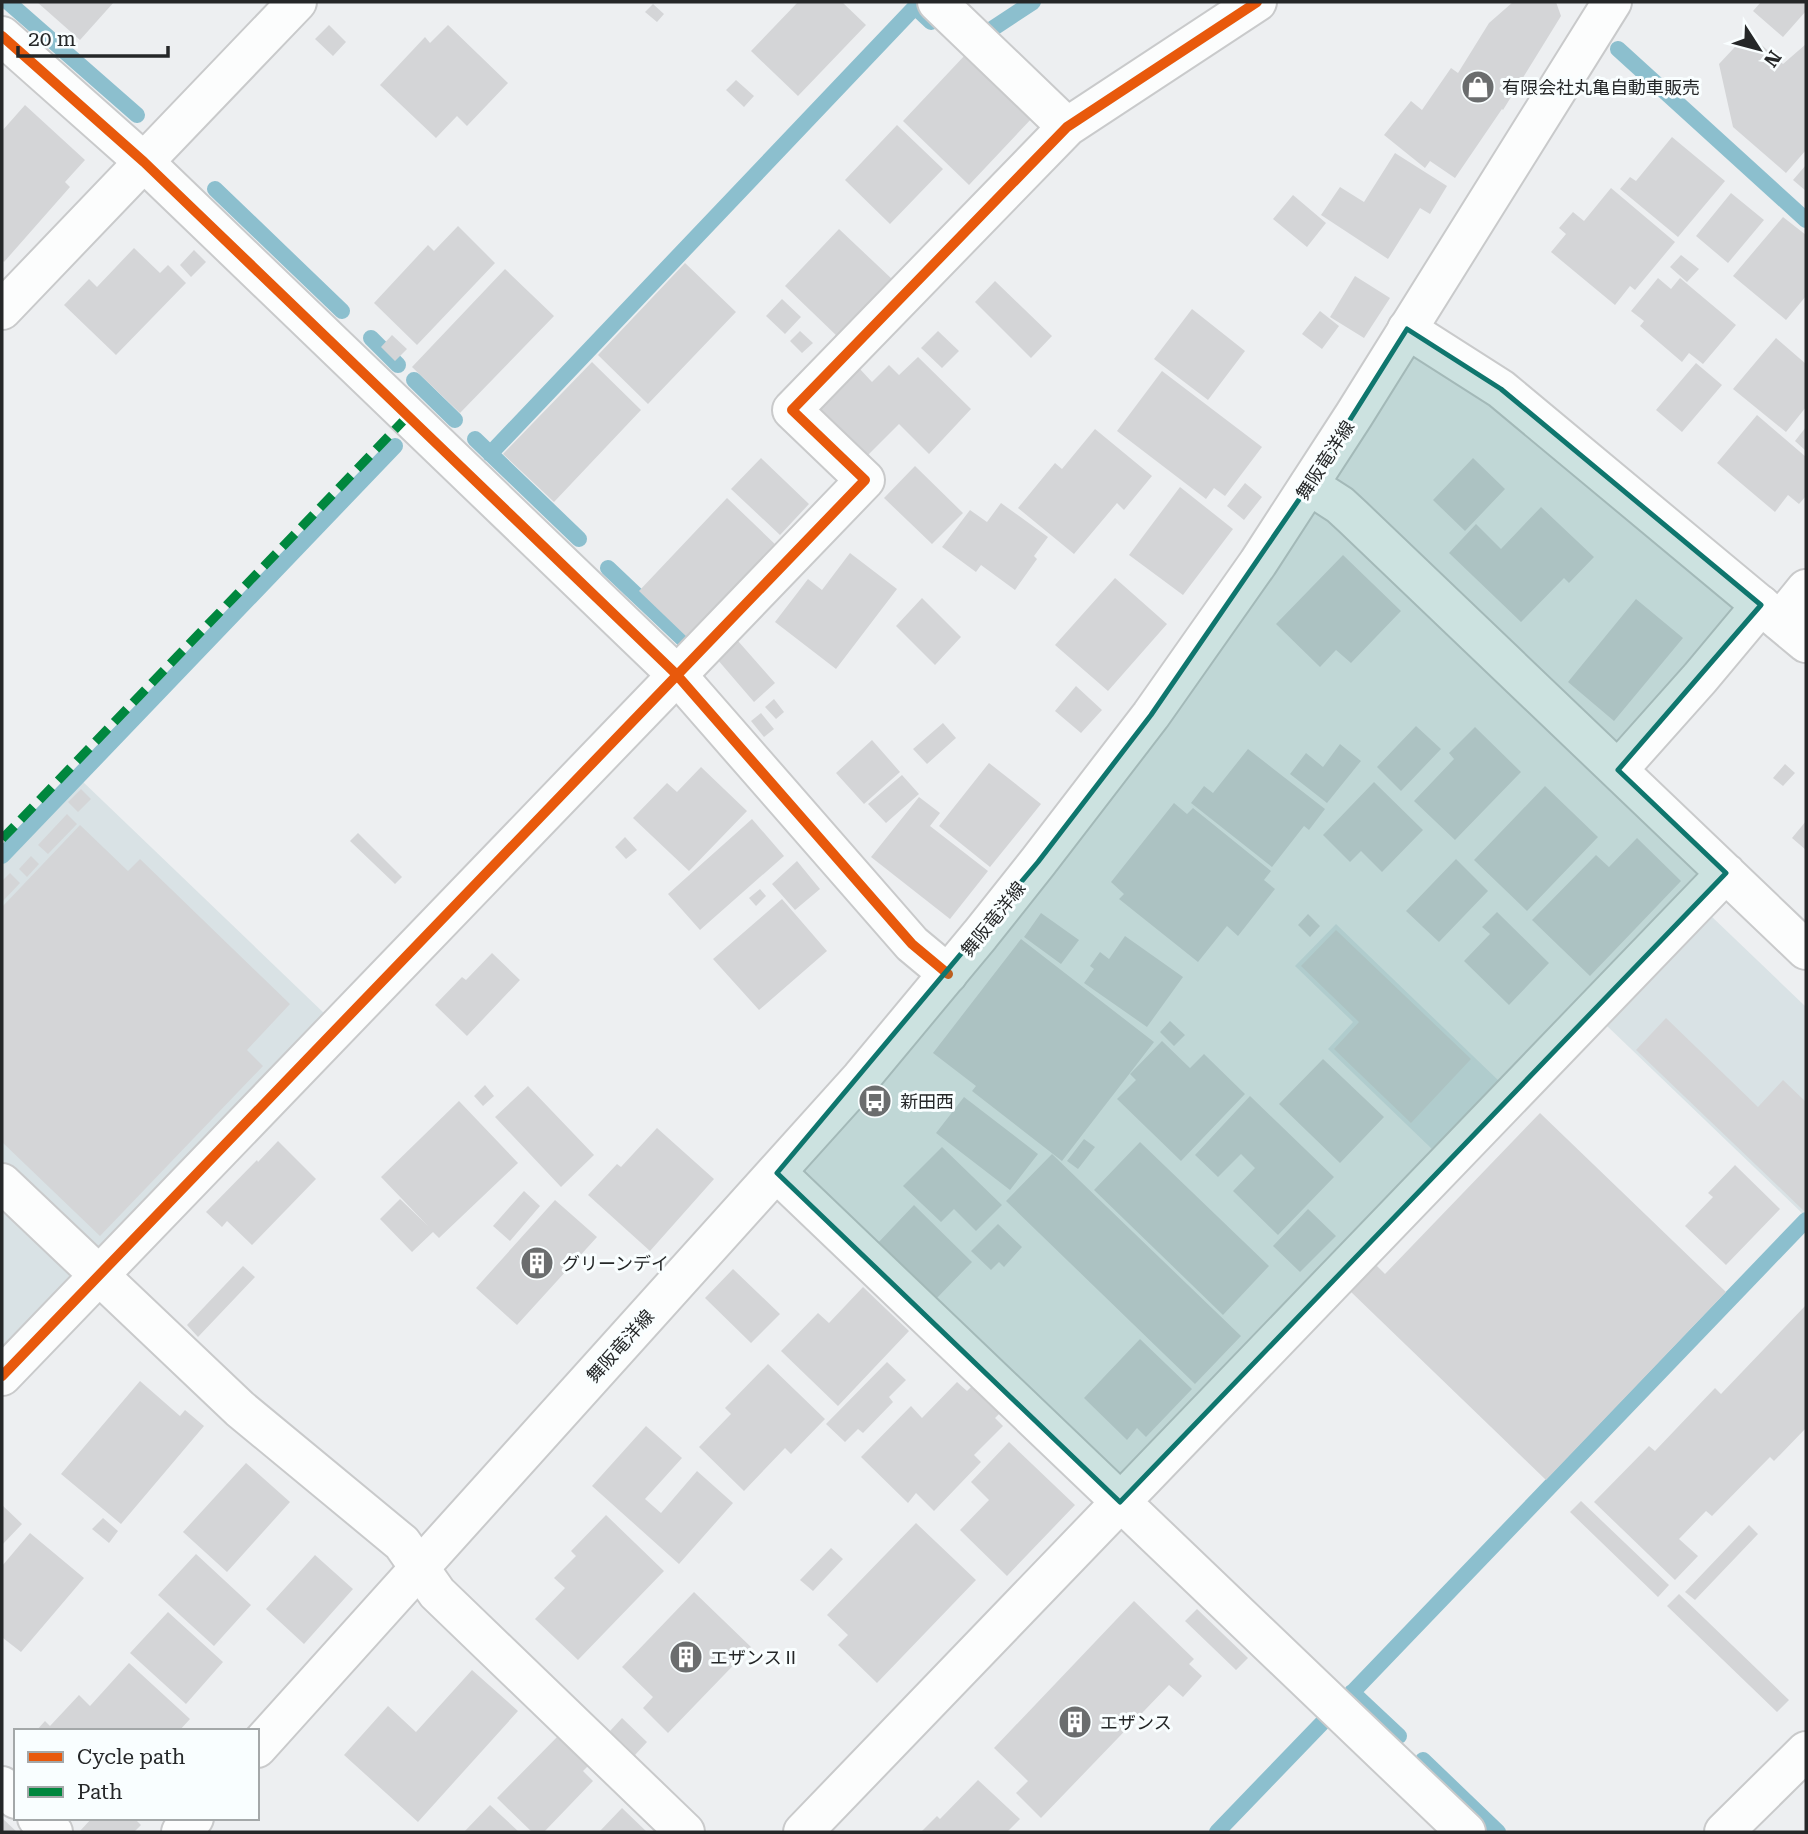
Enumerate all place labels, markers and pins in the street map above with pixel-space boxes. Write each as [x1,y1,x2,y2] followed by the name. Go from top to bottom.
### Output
[1459,68,1497,106] shop icon: 有限会社丸亀自動車販売
[1502,77,1700,98] place label: 有限会社丸亀自動車販売
[856,1082,894,1120] bus stop icon: 新田西
[900,1091,954,1112] place label: 新田西
[518,1244,556,1282] building icon: グリーンデイ
[562,1253,669,1274] place label: グリーンデイ
[667,1638,705,1676] building icon: エザンスⅡ
[710,1647,800,1668] place label: エザンスⅡ
[1056,1703,1094,1741] building icon: エザンス
[1100,1712,1172,1733] place label: エザンス

